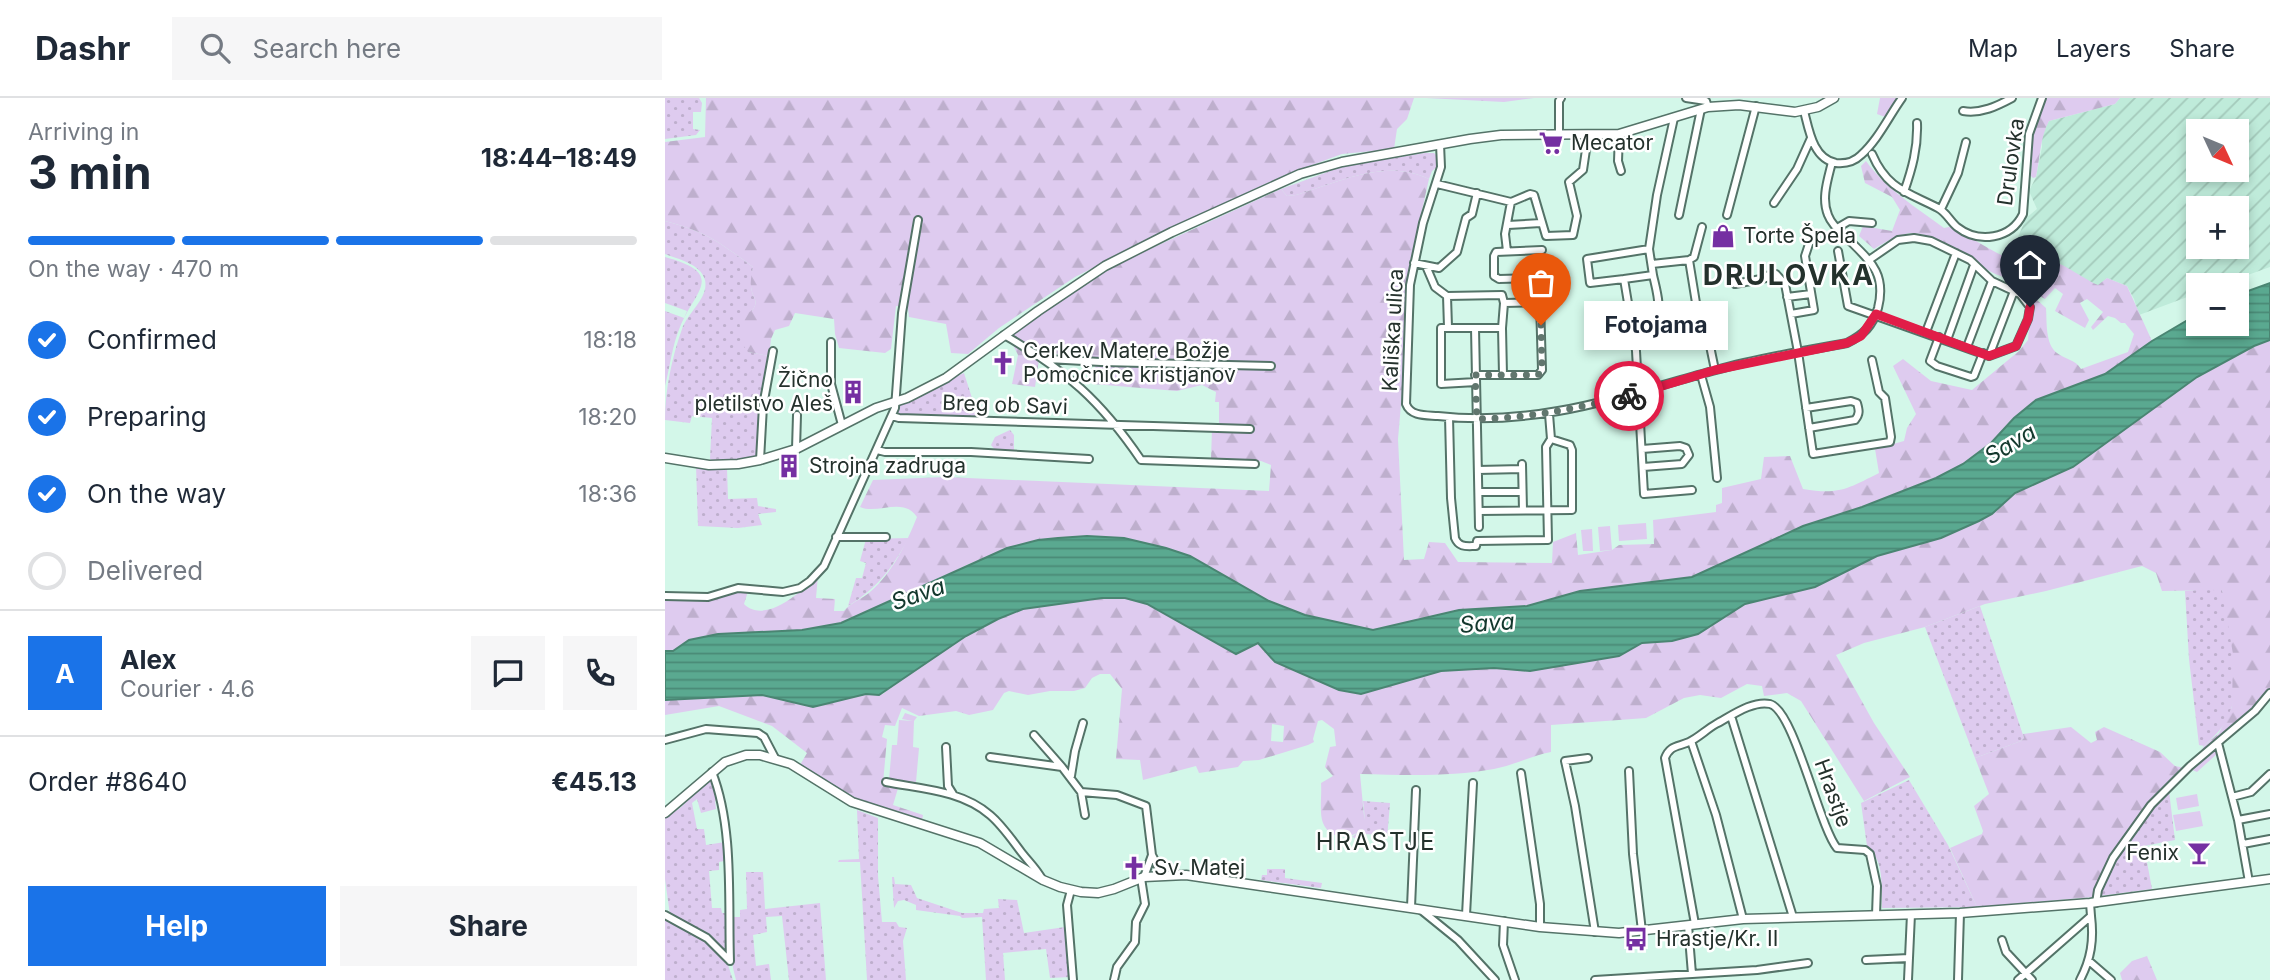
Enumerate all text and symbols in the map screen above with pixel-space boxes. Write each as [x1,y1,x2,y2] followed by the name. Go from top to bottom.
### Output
[172,17,662,80] search box
[35,28,130,68] text: Dashr
[196,29,234,67] icon: search
[252,33,401,64] text: Search here
[1968,34,2018,63] text: Map
[2056,34,2131,63] text: Layers
[2169,34,2235,63] text: Share
[1992,117,2029,207] street label: Drulovka
[28,118,139,146] text: Arriving in
[2186,119,2249,182] north arrow
[2186,119,2249,336] map controls
[1537,129,1565,157] supermarket icon: Mecator
[1571,130,1653,155] place label: Mecator
[481,142,637,173] text: 18:44–18:49
[28,144,152,200] text: 3 min
[2186,196,2249,259] button: +
[1709,222,1737,250] shop icon: Torte Špela
[1743,223,1856,248] place label: Torte Špela
[2000,235,2060,307] pin
[2011,246,2049,284] icon: home
[1511,253,1571,325] pin
[28,255,239,283] text: On the way · 470 m
[1703,258,1875,292] district label: DRULOVKA
[1522,264,1560,302] icon: bag
[1377,268,1408,392] street label: Kališka ulica
[2186,273,2249,336] button: −
[1583,300,1727,350] callout: Fotojama
[1604,311,1708,339] text: Fotojama
[28,321,66,359] icon: check
[87,324,217,355] text: Confirmed
[583,326,637,354] text: 18:18
[1023,338,1236,387] place label: Cerkev Matere Božje Pomočnice kristjanov
[989,349,1017,377] church icon: Cerkev Matere Božje Pomočnice kristjanov
[1594,361,1664,431] courier
[695,366,833,416] place label: Žično pletilstvo Aleš
[1610,377,1648,415] icon: bike
[839,378,867,406] building icon: Žično pletilstvo Aleš
[942,390,1068,419] street label: Breg ob Savi
[28,398,66,436] icon: check
[87,401,207,432] text: Preparing
[578,403,637,431] text: 18:20
[1979,418,2041,470] water label: Sava
[775,452,803,480] building icon: Strojna zadruga
[809,453,966,478] place label: Strojna zadruga
[28,475,66,513] icon: check
[87,478,226,509] text: On the way
[578,480,637,508] text: 18:36
[87,555,203,586] text: Delivered
[887,572,949,616] water label: Sava
[1459,607,1515,639] water label: Sava
[471,636,545,710] button: chat
[563,636,637,710] button: phone
[120,644,177,675] text: Alex
[55,658,75,689] text: A
[120,675,255,703] text: Courier · 4.6
[1810,755,1857,830] street label: Hrastje
[28,766,187,797] text: Order #8640
[551,766,637,797] text: €45.13
[1316,827,1436,856] district label: HRASTJE
[2185,839,2213,867] bar icon: Fenix
[2126,840,2179,865] place label: Fenix
[1120,854,1148,882] church icon: Sv. Matej
[1154,855,1245,880] place label: Sv. Matej
[28,886,326,966] button: Help
[340,886,637,966] button: Share
[1622,925,1650,953] bus stop icon: Hrastje/Kr. II
[1656,926,1778,951] place label: Hrastje/Kr. II

